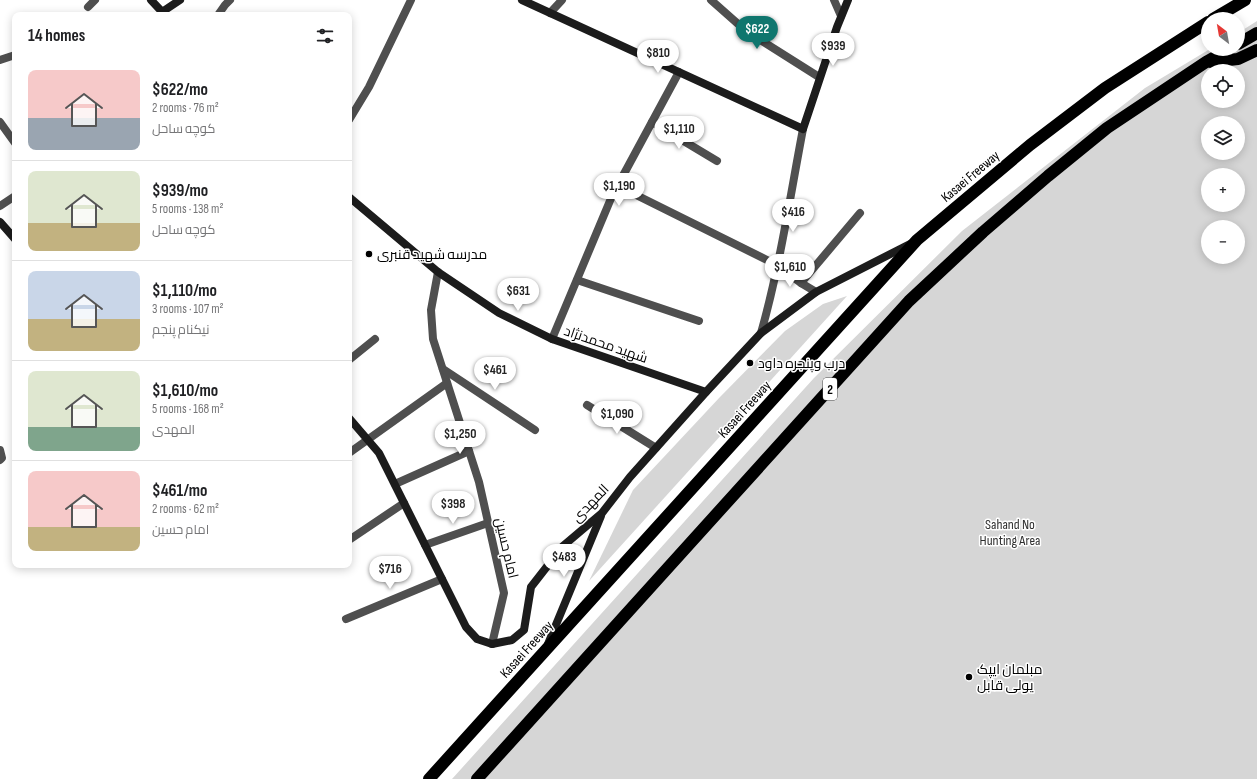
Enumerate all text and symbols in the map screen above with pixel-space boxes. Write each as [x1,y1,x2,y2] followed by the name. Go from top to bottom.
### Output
[1201,12,1245,56] north arrow
[1201,12,1245,264] map controls
[733,16,781,50] pin: $622
[745,21,769,37] text: $622
[314,25,336,47] icon: filters
[28,26,85,46] text: 14 homes
[809,33,857,67] pin: $939
[821,38,845,54] text: $939
[634,40,682,74] pin: $810
[646,45,670,61] text: $810
[1201,64,1245,108] button: locate
[152,80,208,100] text: $622/mo
[60,86,108,134] icon: home
[152,100,219,116] text: 2 rooms · 76 m²
[646,116,712,150] pin: $1,110
[1201,116,1245,160] button: layers
[152,121,215,137] text: کوچه ساحل
[663,121,695,137] text: $1,110
[938,147,1003,206] street label: Kasaei Freeway
[1201,168,1245,212] button: +
[586,173,652,207] pin: $1,190
[603,178,635,194] text: $1,190
[152,181,208,201] text: $939/mo
[60,187,108,235] icon: home
[769,199,817,233] pin: $416
[152,201,223,217] text: 5 rooms · 138 m²
[781,204,805,220] text: $416
[1201,220,1245,264] button: −
[152,222,215,238] text: کوچه ساحل
[377,246,487,263] place label: مدرسه شهید قنبری
[364,249,374,259] marker: مدرسه شهید قنبری
[757,254,823,288] pin: $1,610
[774,259,806,275] text: $1,610
[494,278,542,312] pin: $631
[152,281,217,301] text: $1,110/mo
[506,283,530,299] text: $631
[60,287,108,335] icon: home
[152,301,224,317] text: 3 rooms · 107 m²
[152,322,209,338] text: نیکنام پنجم
[562,322,650,367] street label: شهید محمدنژاد
[758,355,845,373] place label: درب وپنجره داود
[471,357,519,391] pin: $461
[745,358,755,368] marker: درب وپنجره داود
[483,362,507,378] text: $461
[714,377,775,441] street label: Kasaei Freeway
[823,378,837,400] road number: 2
[152,381,218,401] text: $1,610/mo
[60,387,108,435] icon: home
[152,401,224,417] text: 5 rooms · 168 m²
[584,401,650,435] pin: $1,090
[600,406,634,422] text: $1,090
[427,421,493,455] pin: $1,250
[152,422,195,438] text: المهدی
[444,426,476,442] text: $1,250
[152,481,207,501] text: $461/mo
[568,481,613,526] street label: المهدی
[60,487,108,535] icon: home
[429,491,477,525] pin: $398
[441,496,465,512] text: $398
[152,501,219,517] text: 2 rooms · 62 m²
[490,516,522,580] street label: امام حسین
[980,516,1040,549] park label: Sahand No Hunting Area
[152,522,209,538] text: امام حسین
[540,544,588,578] pin: $483
[552,549,576,565] text: $483
[366,556,414,590] pin: $716
[378,561,402,577] text: $716
[496,617,557,681] street label: Kasaei Freeway
[977,661,1043,694] place label: مبلمان ایپک یولی قابل
[964,672,974,682] marker: مبلمان ایپک یولی قابل

